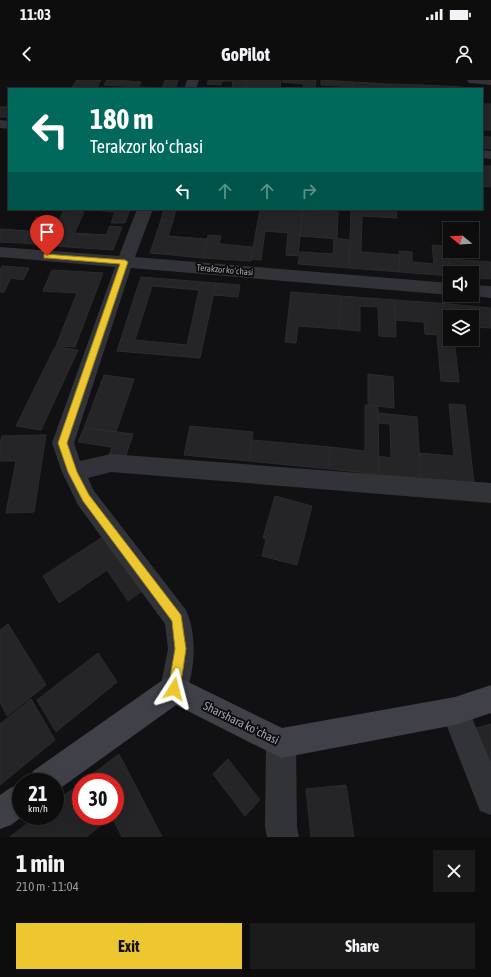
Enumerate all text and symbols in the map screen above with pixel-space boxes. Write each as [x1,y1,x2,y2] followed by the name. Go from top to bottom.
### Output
[20,6,51,23] text: 11:03
[16,43,38,65] icon: back
[453,43,475,65] icon: person
[221,44,270,65] text: GoPilot
[90,103,153,135] text: 180 m
[24,104,76,156] icon: left
[90,136,203,157] text: Terakzor koʻchasi
[172,180,194,202] icon: left
[214,180,236,202] icon: ahead
[256,180,278,202] icon: ahead
[298,180,320,202] icon: right
[30,215,64,256] pin
[36,221,58,243] icon: arrive
[443,222,479,258] north arrow
[443,222,479,346] map controls
[196,263,254,277] street label: Terakzor koʻchasi
[443,266,479,302] button: sound
[443,310,479,346] button: layers
[153,668,195,710] position arrow
[201,699,281,747] street label: Sharshara koʻchasi
[72,773,124,825] speed limit sign: 30
[29,782,47,805] text: 21
[28,803,48,814] text: km/h
[16,850,65,877] text: 1 min
[433,850,475,892] button: close
[16,879,79,894] text: 210 m · 11:04
[16,923,242,969] button: Exit
[250,923,475,969] button: Share

